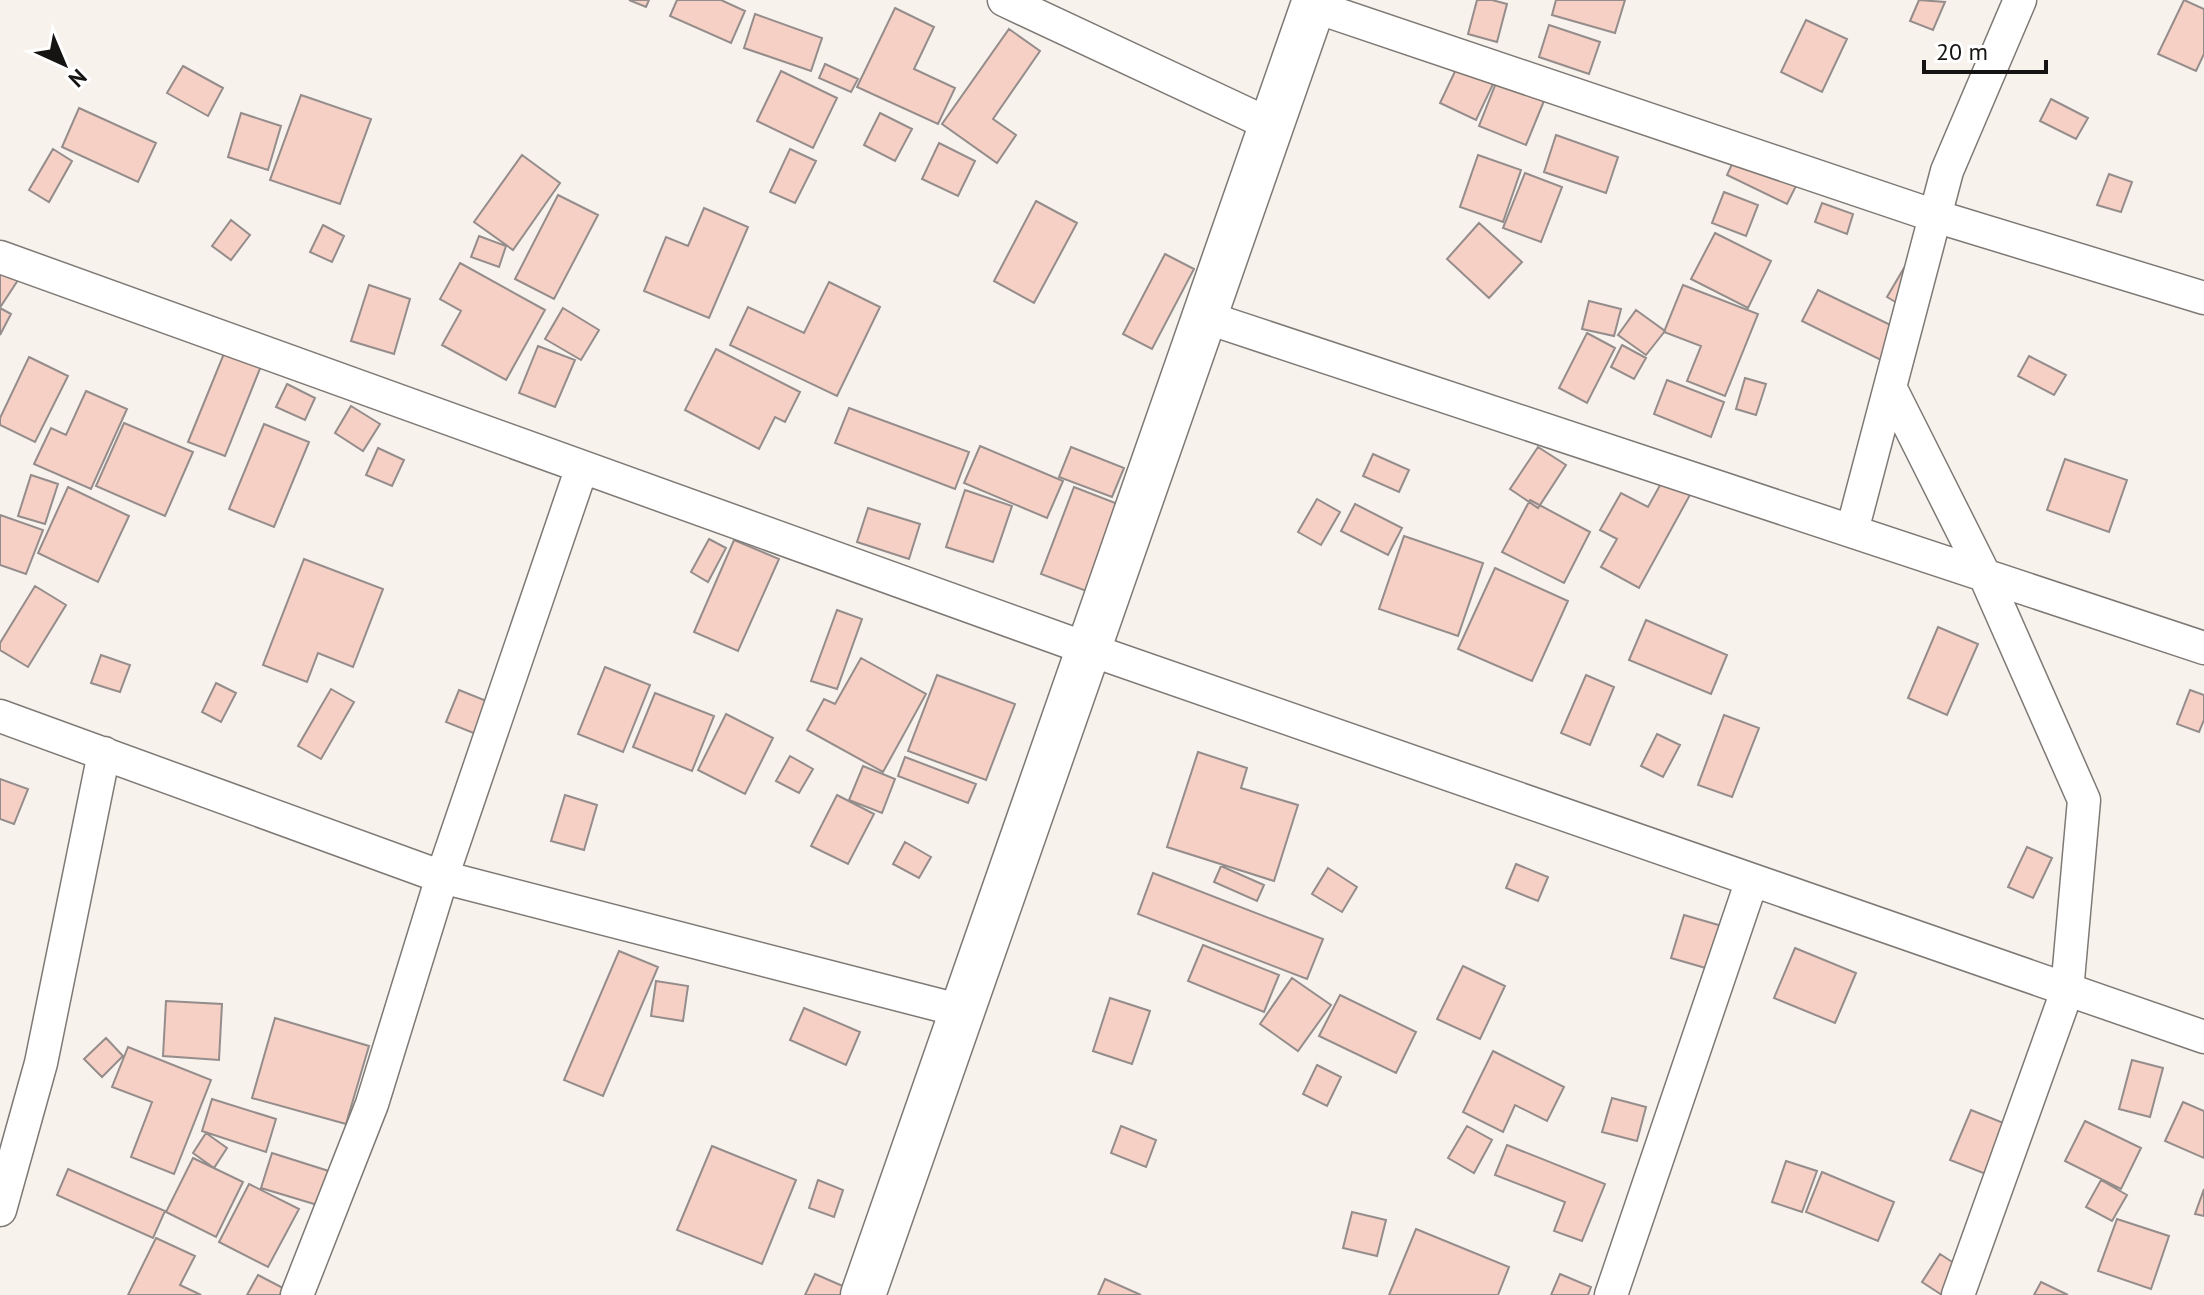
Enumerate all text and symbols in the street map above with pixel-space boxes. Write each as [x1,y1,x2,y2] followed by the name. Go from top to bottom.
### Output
[24,24,104,104] north arrow
[1924,24,2046,74] scale bar
[1936,36,1988,67] text: 20 m
[63,63,93,93] text: N

